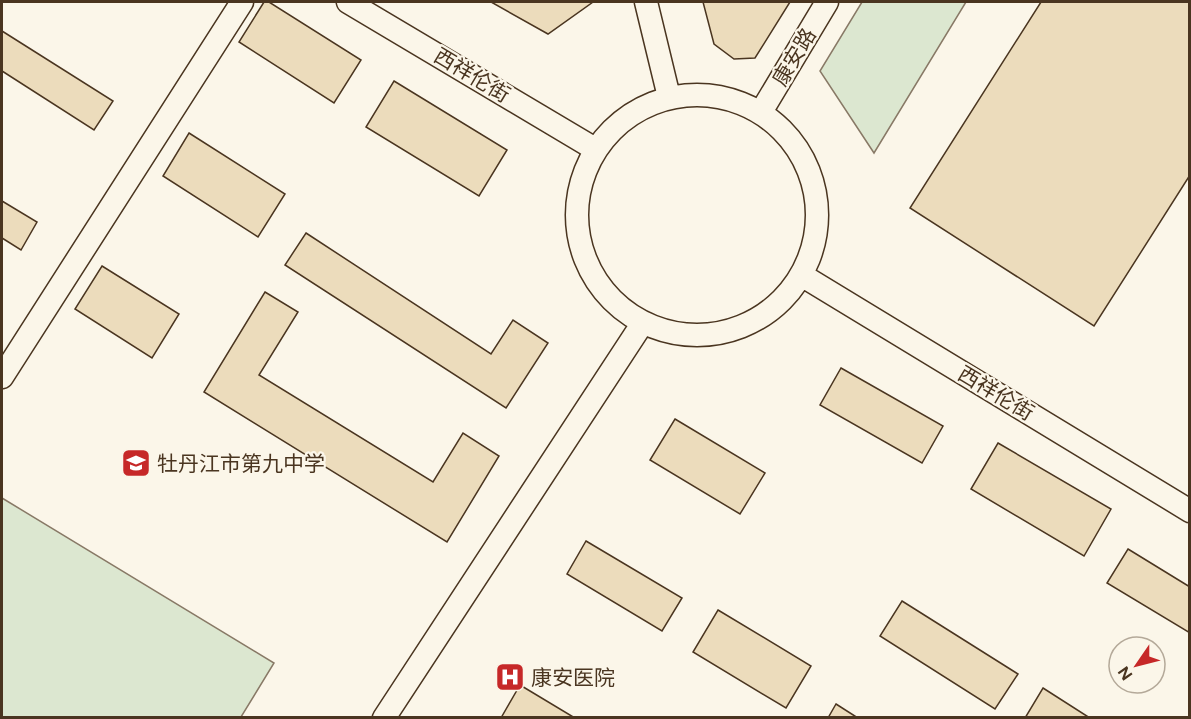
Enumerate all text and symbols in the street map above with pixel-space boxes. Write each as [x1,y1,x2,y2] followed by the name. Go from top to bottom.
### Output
[767,24,821,90] street label: 康安路
[430,43,514,107] street label: 西祥伦街
[954,361,1038,425] street label: 西祥伦街
[120,447,152,479] school or university icon: 牡丹江市第九中学
[157,451,325,476] place label: 牡丹江市第九中学
[1107,635,1167,695] north arrow
[494,661,526,693] hospital icon: 康安医院
[1114,663,1136,684] text: N
[531,665,615,690] place label: 康安医院

